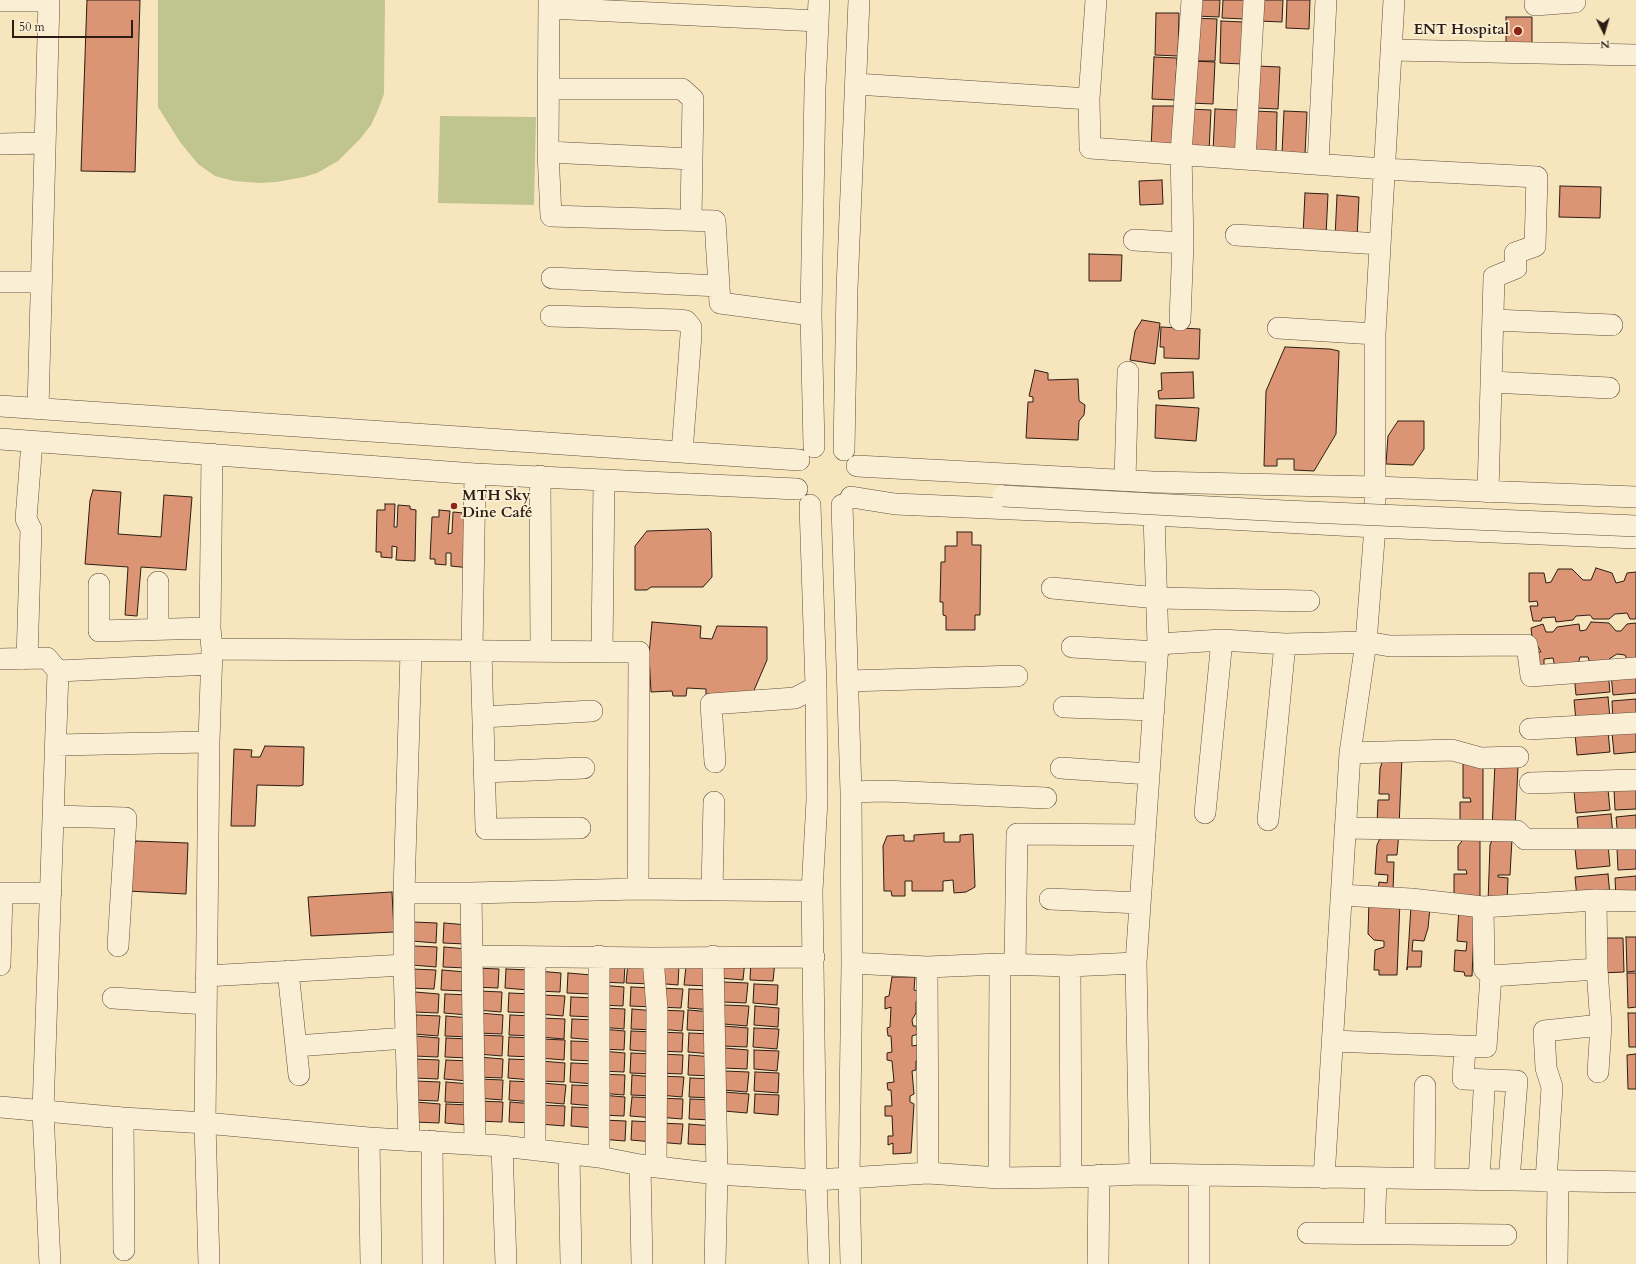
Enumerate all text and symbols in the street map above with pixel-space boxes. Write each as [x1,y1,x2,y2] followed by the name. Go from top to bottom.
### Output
[14,12,135,38] scale bar
[1584,12,1624,52] north arrow
[19,19,45,35] text: 50 m
[1413,22,1509,40] place label: ENT Hospital
[1512,25,1524,37] marker: ENT Hospital
[1600,37,1611,52] text: N
[462,488,532,523] place label: MTH Sky Dine Café
[449,501,459,511] marker: MTH Sky Dine Café

